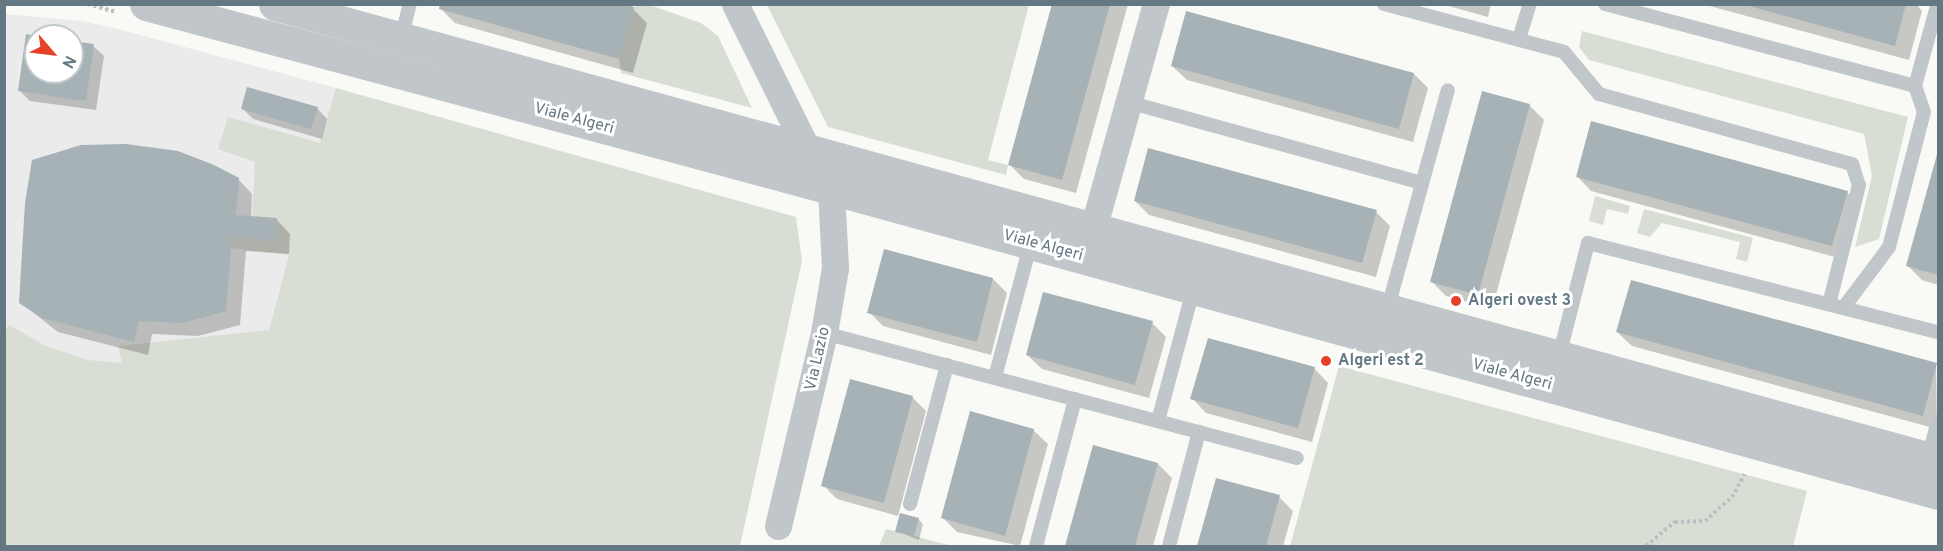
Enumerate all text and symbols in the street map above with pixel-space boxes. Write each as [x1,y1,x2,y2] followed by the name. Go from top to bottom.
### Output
[24,24,84,84] north arrow
[57,52,80,71] text: N
[532,99,616,139] street label: Viale Algeri
[1001,226,1085,266] street label: Viale Algeri
[1468,291,1571,311] place label: Algeri ovest 3
[1449,294,1463,308] marker: Algeri ovest 3
[801,325,835,393] street label: Via Lazio
[1338,351,1424,371] place label: Algeri est 2
[1319,354,1333,368] marker: Algeri est 2
[1470,355,1554,395] street label: Viale Algeri

